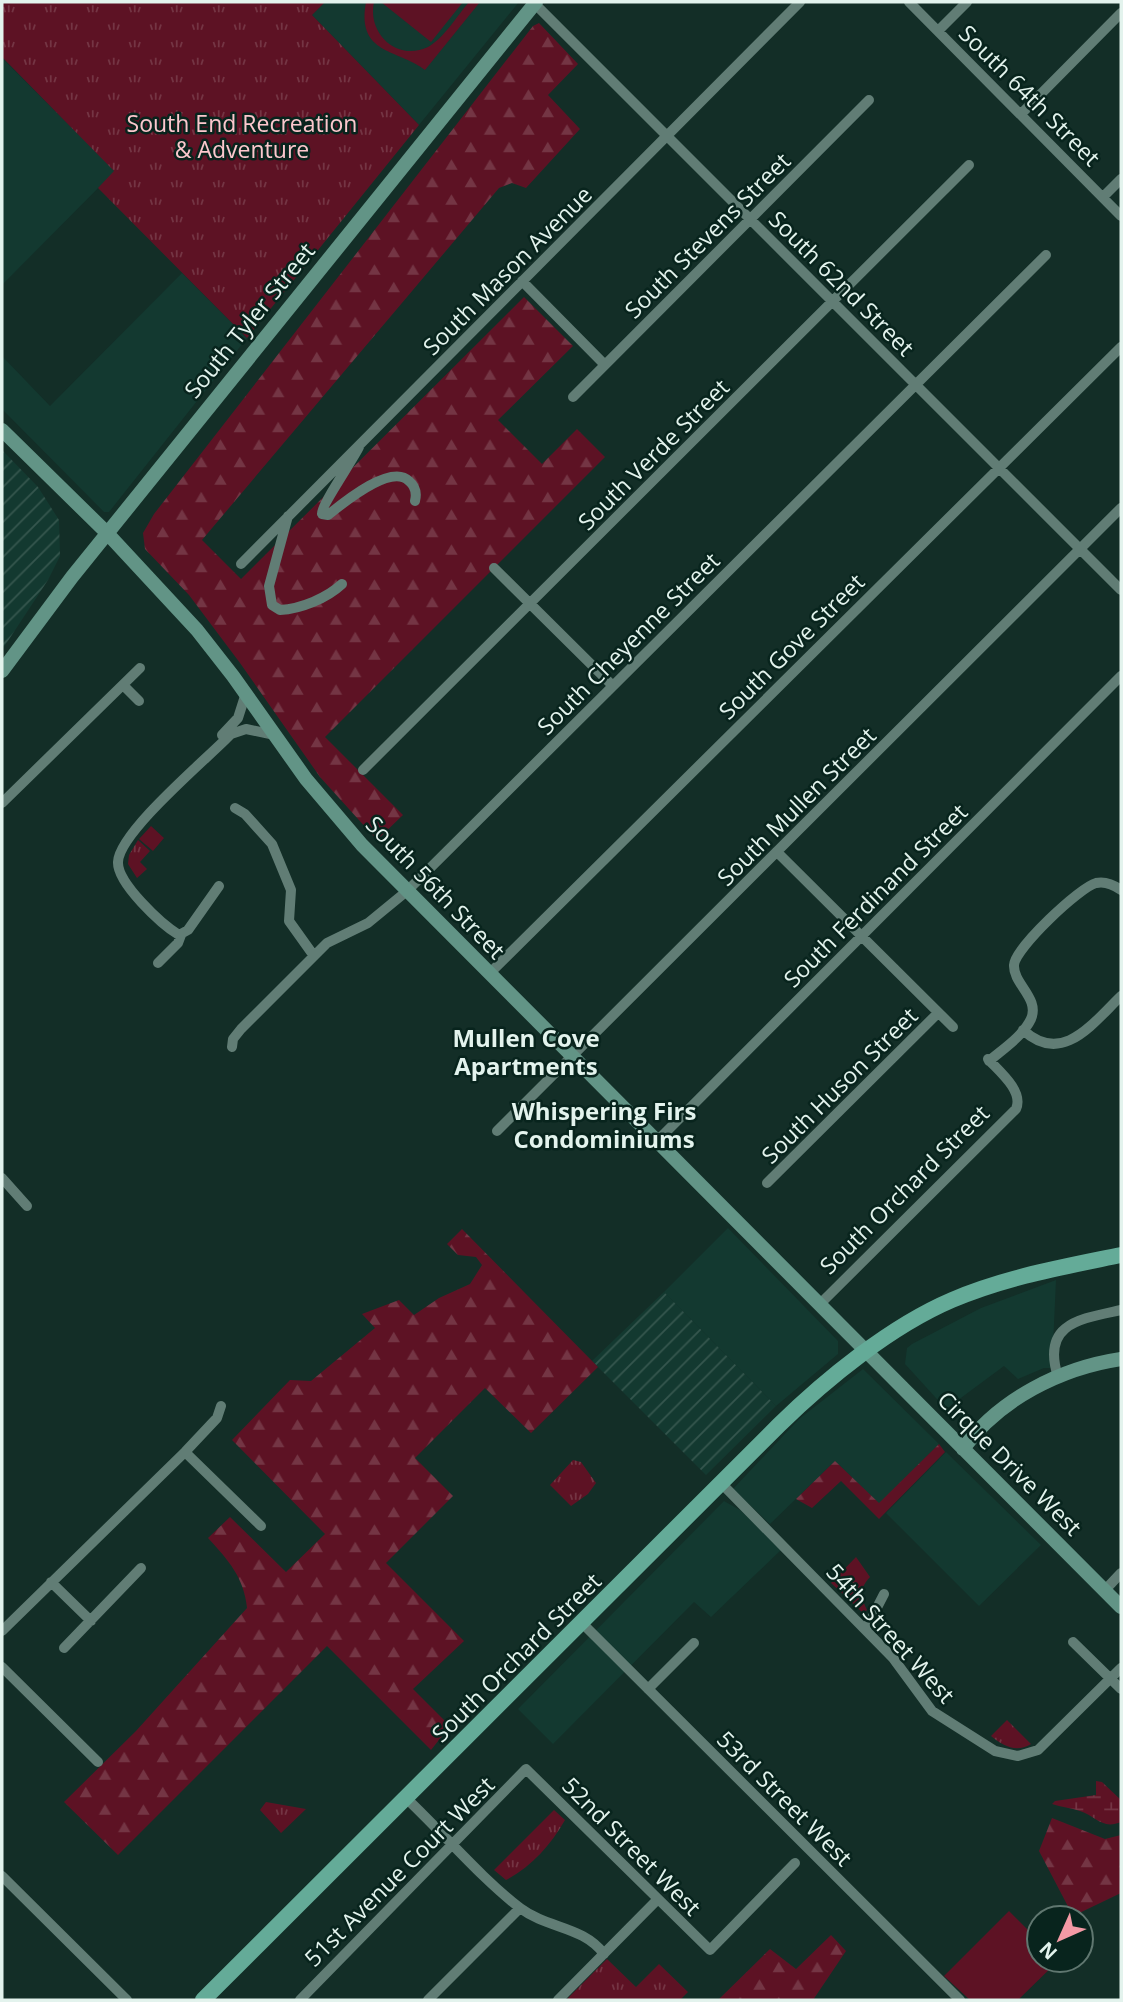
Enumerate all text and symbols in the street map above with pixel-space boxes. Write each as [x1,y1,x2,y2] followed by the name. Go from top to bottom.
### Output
[952,17,1108,173] street label: South 64th Street
[127,107,357,165] park label: South End Recreation & Adventure
[617,145,797,325] street label: South Stevens Street
[415,178,599,362] street label: South Mason Avenue
[762,203,922,363] street label: South 62nd Street
[176,236,322,404] street label: South Tyler Street
[570,371,736,537] street label: South Verde Street
[530,545,726,741] street label: South Cheyenne Street
[711,566,871,726] street label: South Gove Street
[710,720,882,892] street label: South Mullen Street
[776,796,974,994] street label: South Ferdinand Street
[359,808,513,966] street label: South 56th Street
[754,1000,924,1170] street label: South Huson Street
[452,1021,600,1082] district label: Mullen Cove Apartments
[512,1094,696,1155] district label: Whispering Firs Condominiums
[812,1097,996,1281] street label: South Orchard Street
[931,1384,1089,1542] street label: Cirque Drive West
[820,1556,962,1710] street label: 54th Street West
[424,1565,608,1749] street label: South Orchard Street
[710,1723,860,1873] street label: 53rd Street West
[297,1769,501,1973] street label: 51st Avenue Court West
[556,1770,708,1922] street label: 52nd Street West
[1025,1904,1095,1974] north arrow
[1033,1936,1063,1966] text: N

